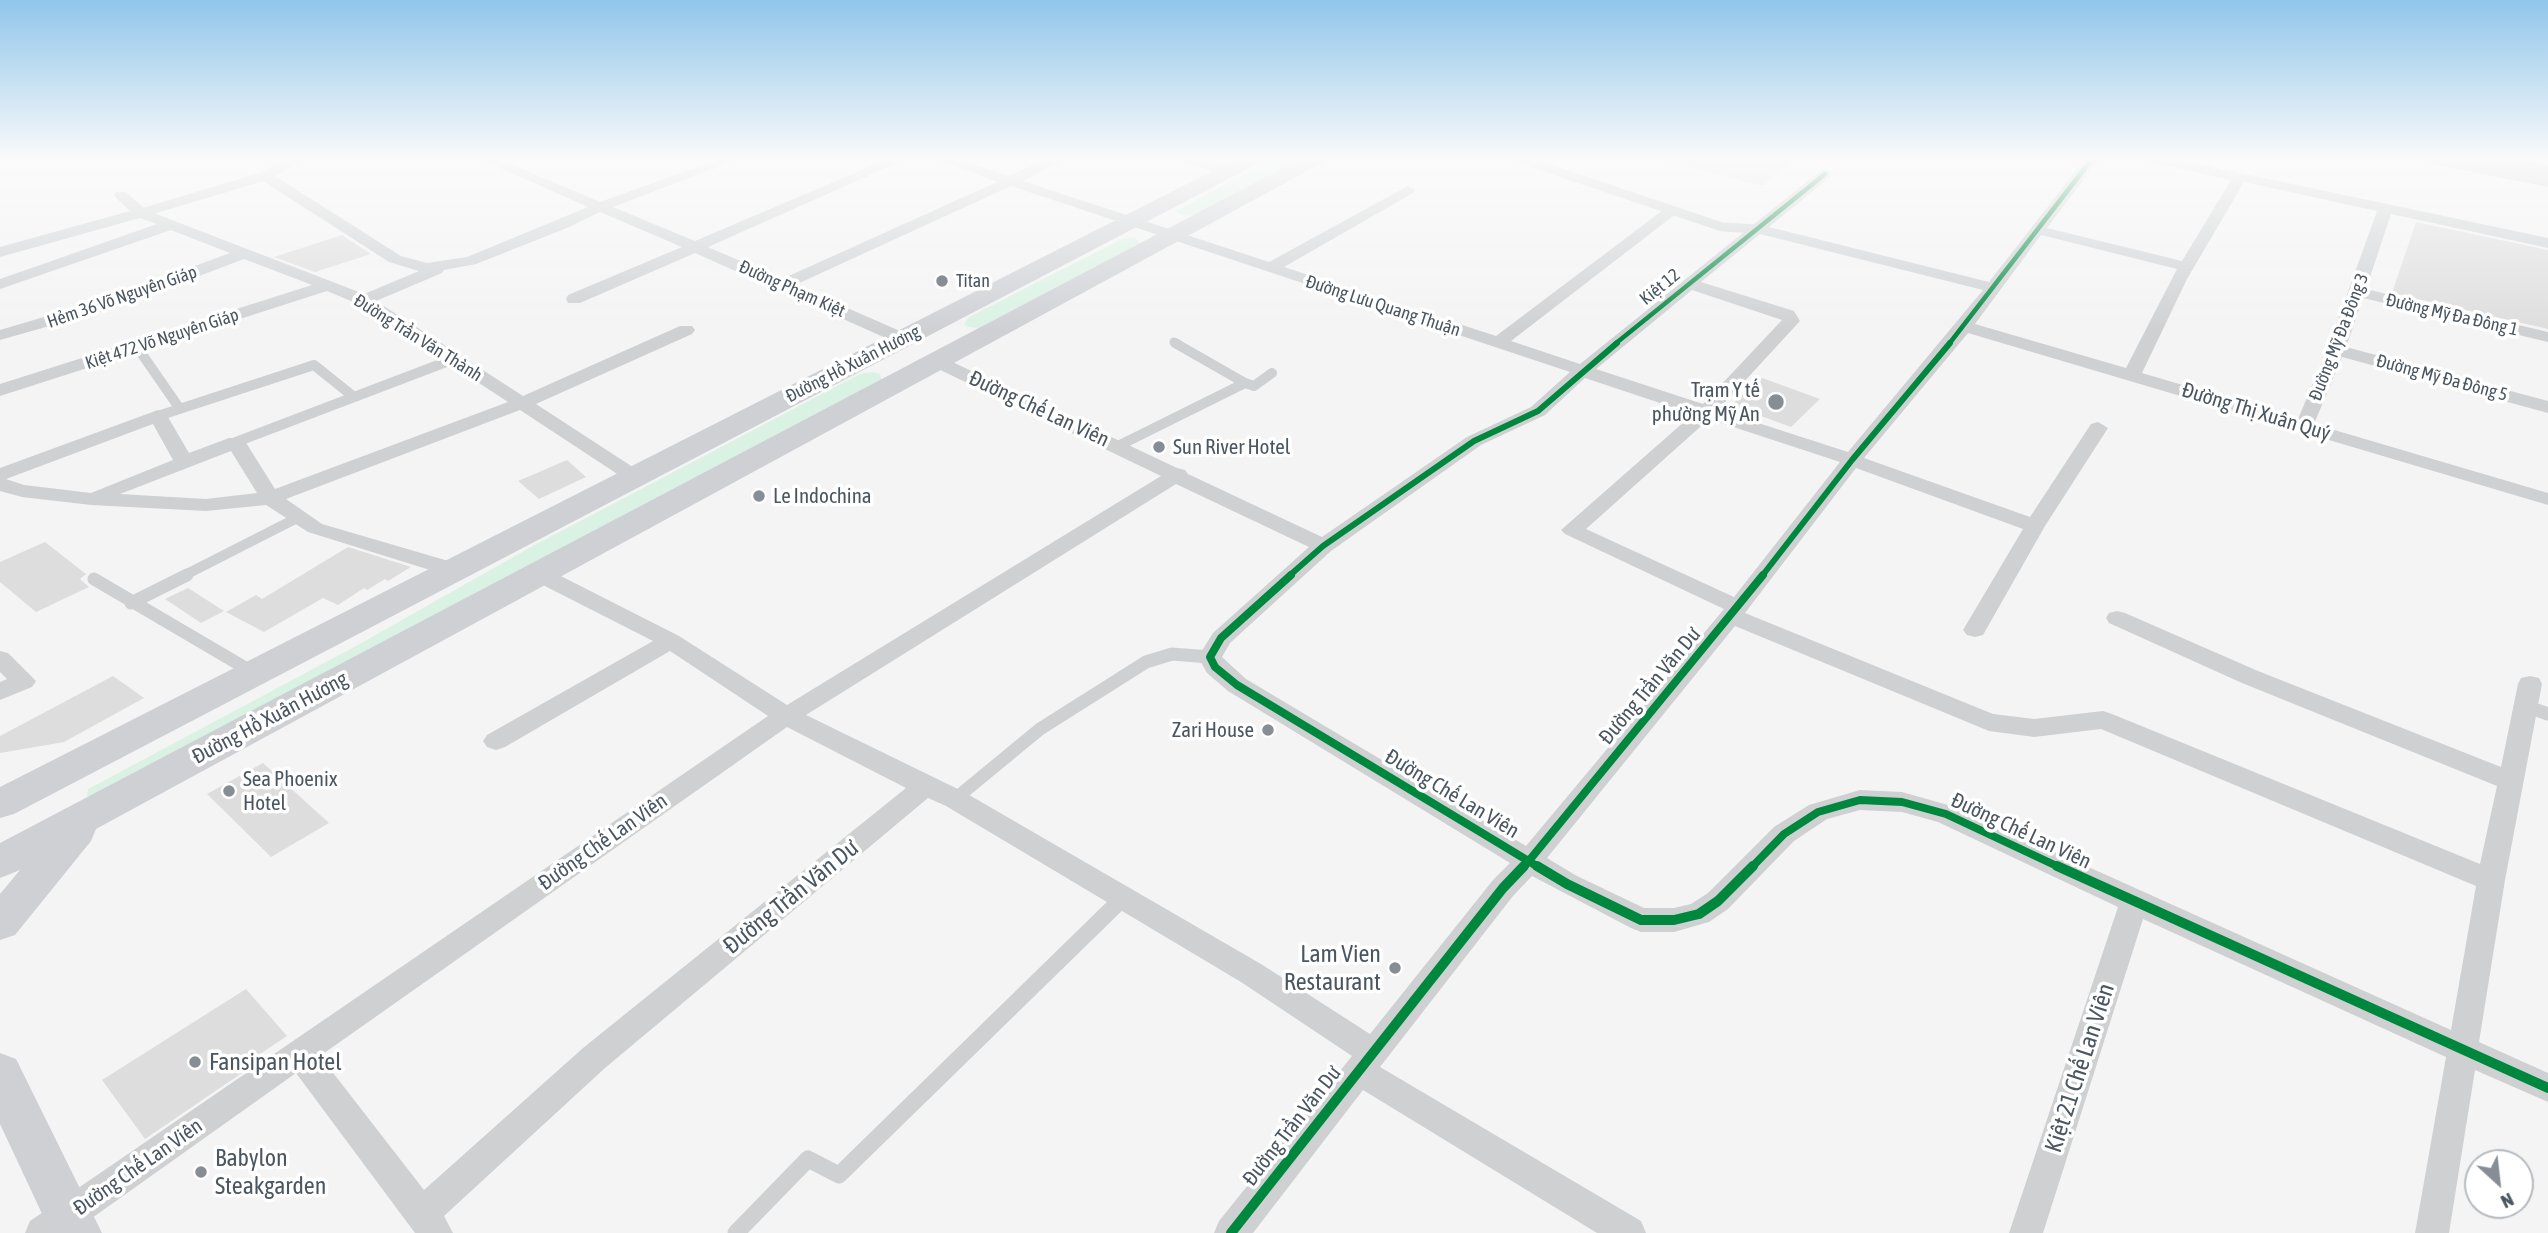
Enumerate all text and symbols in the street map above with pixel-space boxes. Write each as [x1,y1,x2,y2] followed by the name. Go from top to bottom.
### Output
[736,256,848,322] street label: Đường Phạm Kiệt
[44,261,200,333] street label: Hẻm 36 Võ Nguyên Giáp
[1635,264,1685,310] street label: Kiệt 12
[956,270,990,292] place label: Titan
[2305,270,2373,404] street label: Đường Mỹ Đa Đông 3
[1303,271,1463,341] street label: Đường Lưu Quang Thuận
[934,273,950,289] marker: Titan
[2384,289,2520,341] street label: Đường Mỹ Đa Đông 1
[350,290,486,386] street label: Đường Trần Văn Thành
[83,304,241,374] street label: Kiệt 472 Võ Nguyên Giáp
[782,321,924,407] street label: Đường Hồ Xuân Hương
[2374,350,2510,406] street label: Đường Mỹ Đa Đông 5
[965,366,1113,452] street label: Đường Chế Lan Viên
[1652,377,1760,427] place label: Trạm Y tế phường Mỹ An
[2179,377,2333,447] street label: Đường Thị Xuân Quý
[1766,392,1786,412] marker: Trạm Y tế phường Mỹ An
[1173,434,1290,460] place label: Sun River Hotel
[1151,439,1167,455] marker: Sun River Hotel
[773,483,872,509] place label: Le Indochina
[751,488,767,504] marker: Le Indochina
[1594,622,1706,750] street label: Đường Trần Văn Dư
[188,666,352,770] street label: Đường Hồ Xuân Hương
[1172,717,1254,743] place label: Zari House
[1260,722,1276,738] marker: Zari House
[1380,744,1524,844] street label: Đường Chế Lan Viên
[243,766,337,816] place label: Sea Phoenix Hotel
[221,783,237,799] marker: Sea Phoenix Hotel
[534,788,672,896] street label: Đường Chế Lan Viên
[1947,788,2095,874] street label: Đường Chế Lan Viên
[718,834,864,960] street label: Đường Trần Văn Dư
[1284,940,1381,996] place label: Lam Vien Restaurant
[1387,960,1403,976] marker: Lam Vien Restaurant
[2039,980,2121,1156] street label: Kiệt 21 Chế Lan Viên
[209,1048,342,1076] place label: Fansipan Hotel
[187,1054,203,1070] marker: Fansipan Hotel
[1237,1061,1347,1191] street label: Đường Trần Văn Dư
[69,1113,207,1221] street label: Đường Chế Lan Viên
[215,1144,326,1200] place label: Babylon Steakgarden
[2464,1149,2534,1219] north arrow
[193,1164,209,1180] marker: Babylon Steakgarden
[2498,1189,2518,1213] text: N

